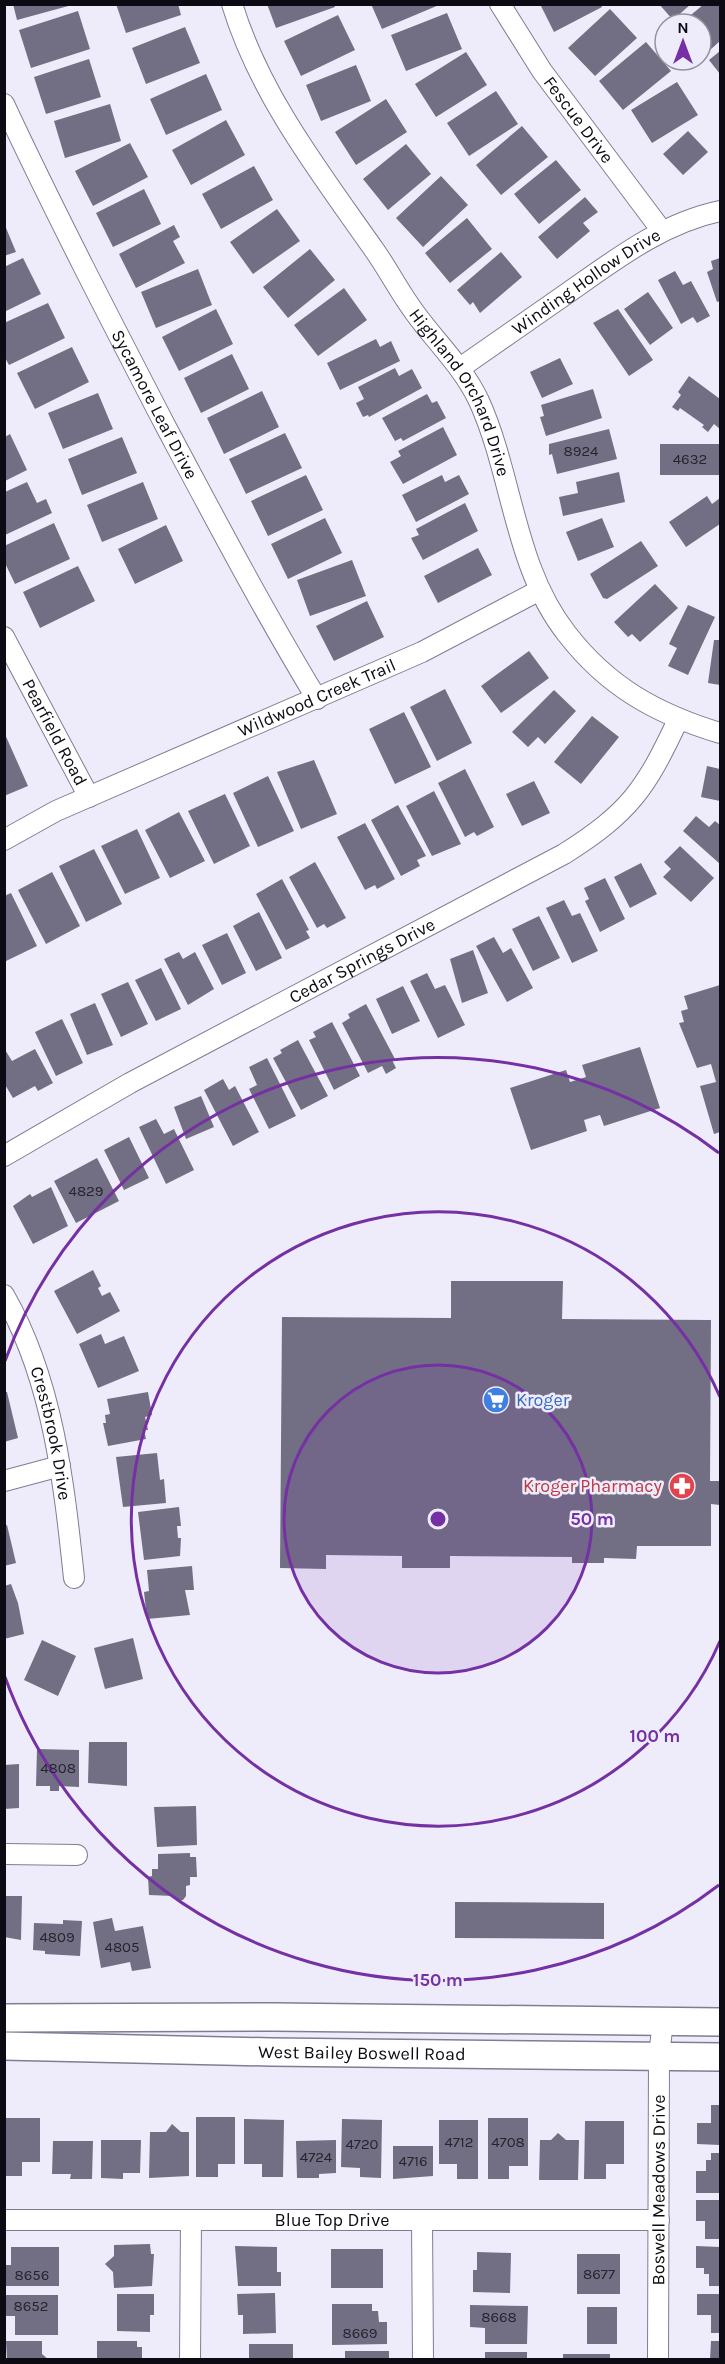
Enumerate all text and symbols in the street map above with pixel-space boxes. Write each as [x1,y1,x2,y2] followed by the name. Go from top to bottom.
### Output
[653,12,713,72] north arrow
[677,18,689,37] text: N
[539,72,618,168] street label: Fescue Drive
[507,224,664,340] street label: Winding Hollow Drive
[404,304,515,479] street label: Highland Orchard Drive
[107,326,203,483] street label: Sycamore Leaf Drive
[564,442,599,460] house number: 8924
[673,450,707,468] house number: 4632
[235,654,399,742] street label: Wildwood Creek Trail
[17,675,92,790] street label: Pearfield Road
[285,913,439,1008] street label: Cedar Springs Drive
[69,1182,104,1200] house number: 4829
[26,1363,76,1502] street label: Crestbrook Drive
[481,1385,511,1415] supermarket icon: Kroger
[516,1389,570,1411] place label: Kroger
[667,1471,697,1501] pharmacy icon: Kroger Pharmacy
[523,1475,663,1497] place label: Kroger Pharmacy
[570,1508,614,1530] text: 50 m
[428,1509,448,1529] centre of rings
[630,1725,680,1747] text: 100 m
[40,1759,76,1777] house number: 4808
[39,1928,75,1946] house number: 4809
[105,1938,139,1956] house number: 4805
[413,1969,463,1991] text: 150 m
[258,2041,466,2065] street label: West Bailey Boswell Road
[647,2094,670,2286] street label: Boswell Meadows Drive
[444,2133,474,2151] house number: 4712
[491,2133,525,2151] house number: 4708
[345,2135,379,2153] house number: 4720
[300,2148,333,2166] house number: 4724
[399,2152,427,2170] house number: 4716
[275,2209,390,2231] street label: Blue Top Drive
[583,2265,615,2283] house number: 8677
[15,2266,49,2284] house number: 8656
[14,2297,48,2315] house number: 8652
[481,2308,517,2326] house number: 8668
[342,2324,378,2342] house number: 8669

